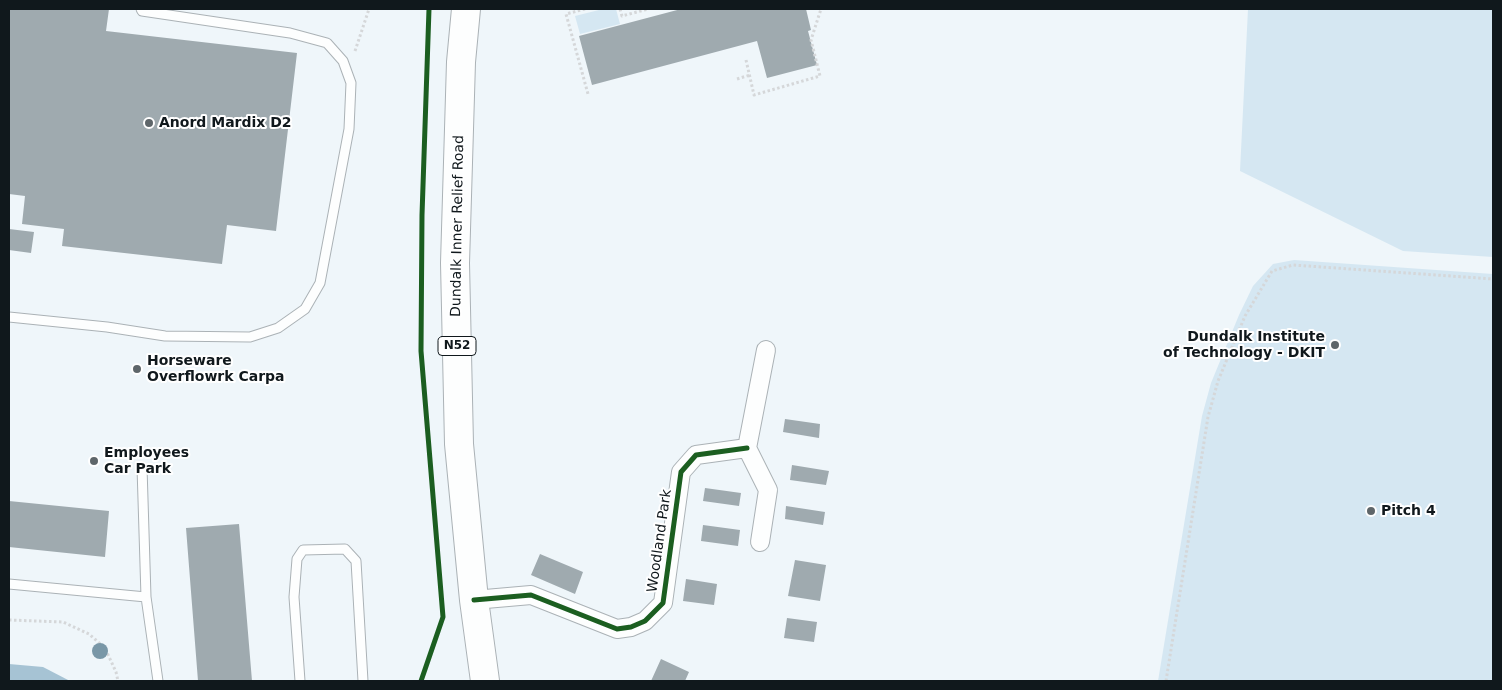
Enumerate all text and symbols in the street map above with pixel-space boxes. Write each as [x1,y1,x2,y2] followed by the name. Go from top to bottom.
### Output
[159,115,292,131] place label: Anord Mardix D2
[143,117,155,129] marker: Anord Mardix D2
[448,135,468,317] street label: Dundalk Inner Relief Road
[1163,329,1325,362] place label: Dundalk Institute of Technology - DKIT
[438,336,476,356] road number: N52
[1329,339,1341,351] marker: Dundalk Institute of Technology - DKIT
[147,353,285,386] place label: Horseware Overflowrk Carpa
[131,363,143,375] marker: Horseware Overflowrk Carpa
[104,445,189,478] place label: Employees Car Park
[88,455,100,467] marker: Employees Car Park
[644,488,676,594] street label: Woodland Park
[1381,503,1436,519] place label: Pitch 4
[1365,505,1377,517] marker: Pitch 4

